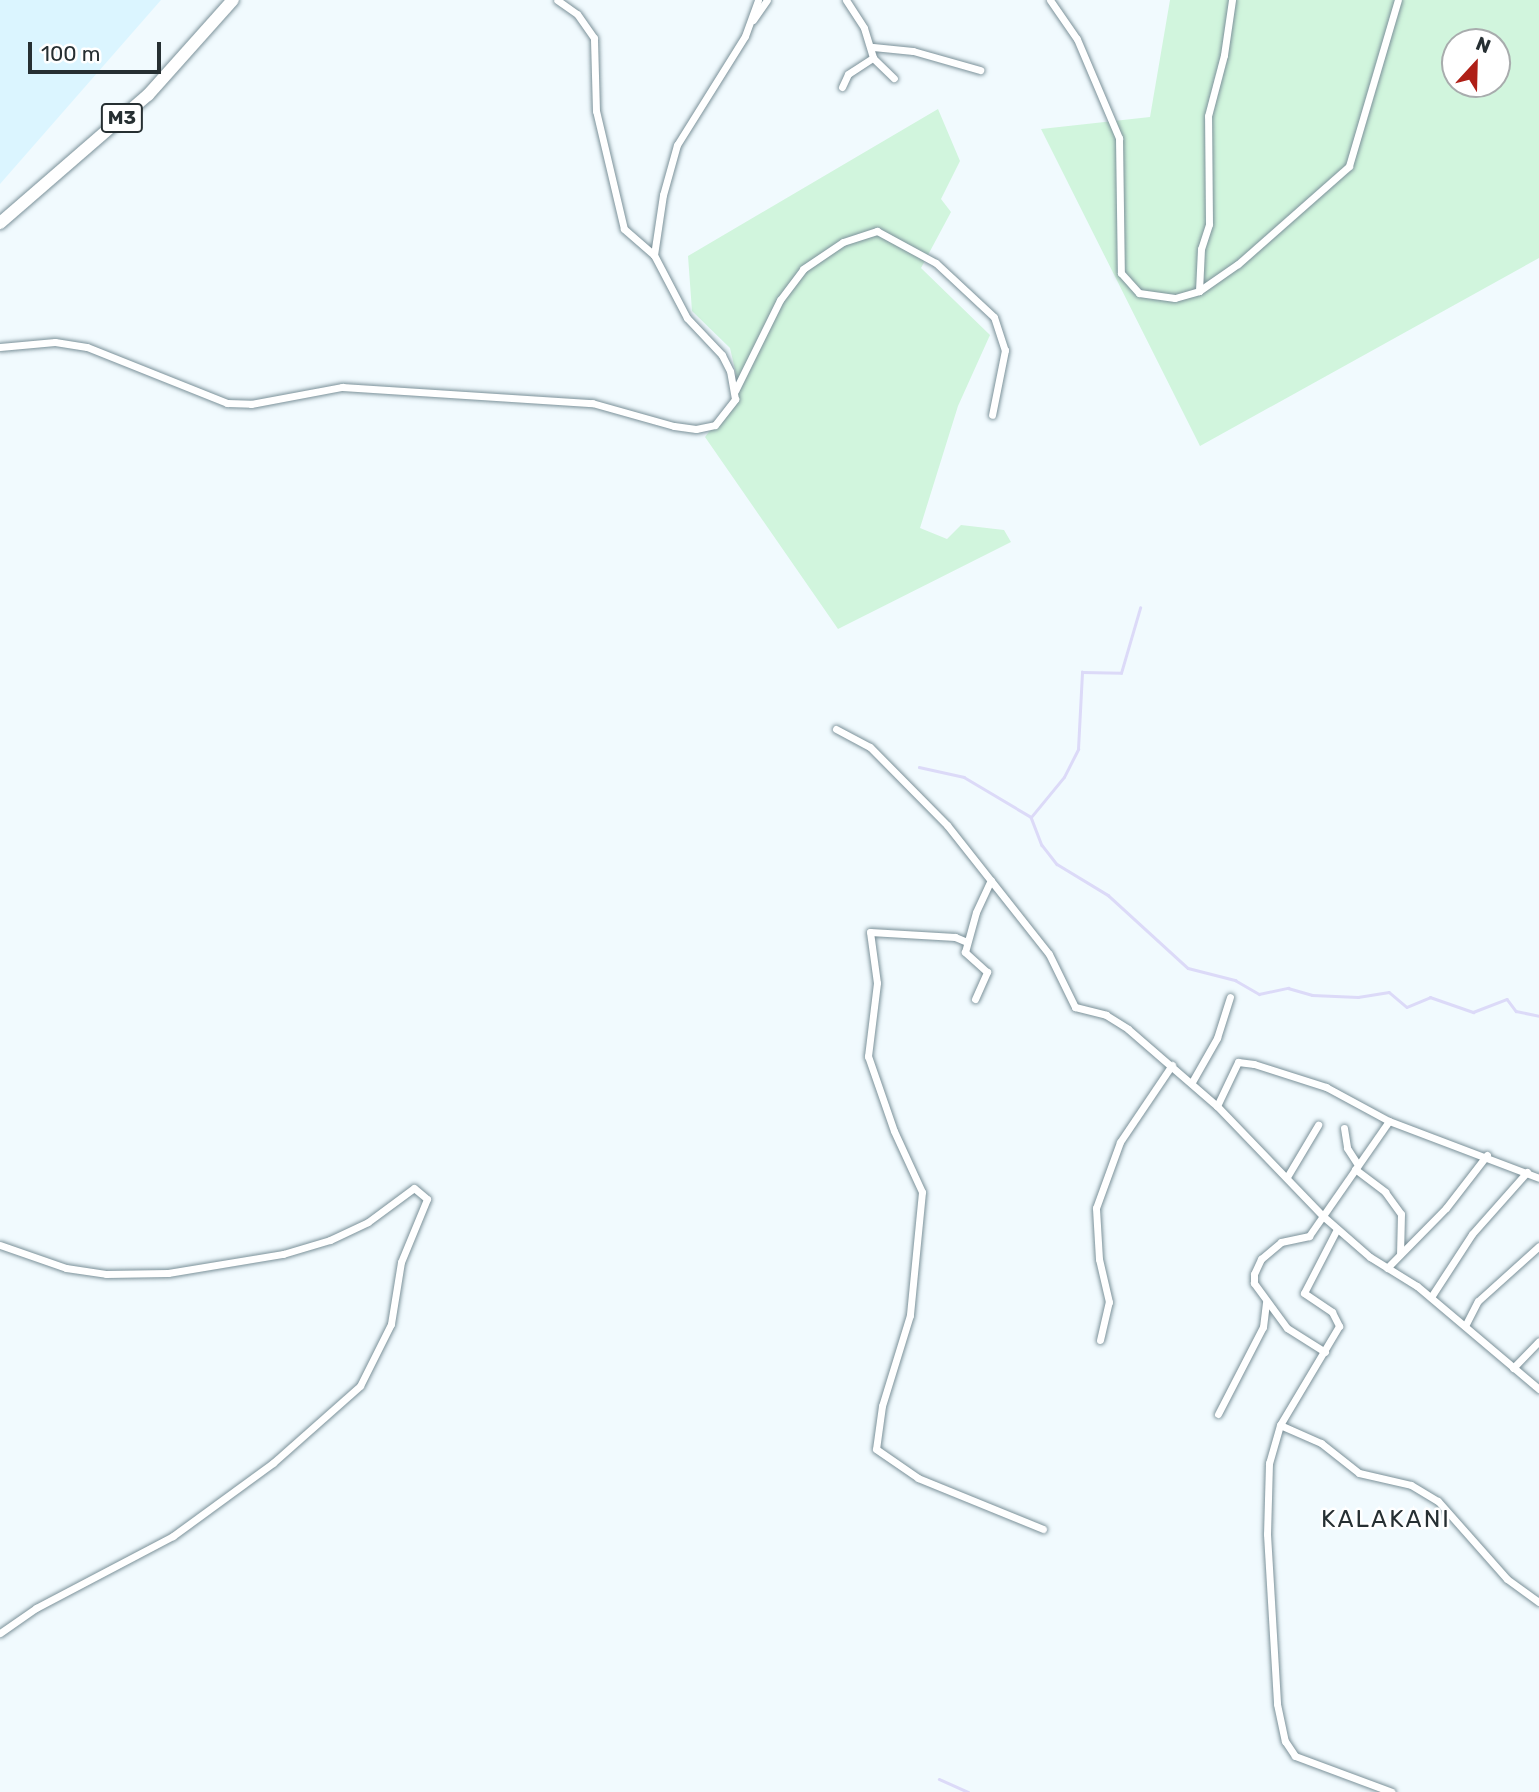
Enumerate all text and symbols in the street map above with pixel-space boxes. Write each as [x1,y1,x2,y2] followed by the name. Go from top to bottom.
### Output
[32,28,164,72] scale bar
[1441,28,1511,98] north arrow
[1473,32,1494,58] text: N
[41,41,100,66] text: 100 m
[99,102,145,134] road number: M3
[1322,1506,1450,1534] district label: KALAKANI

